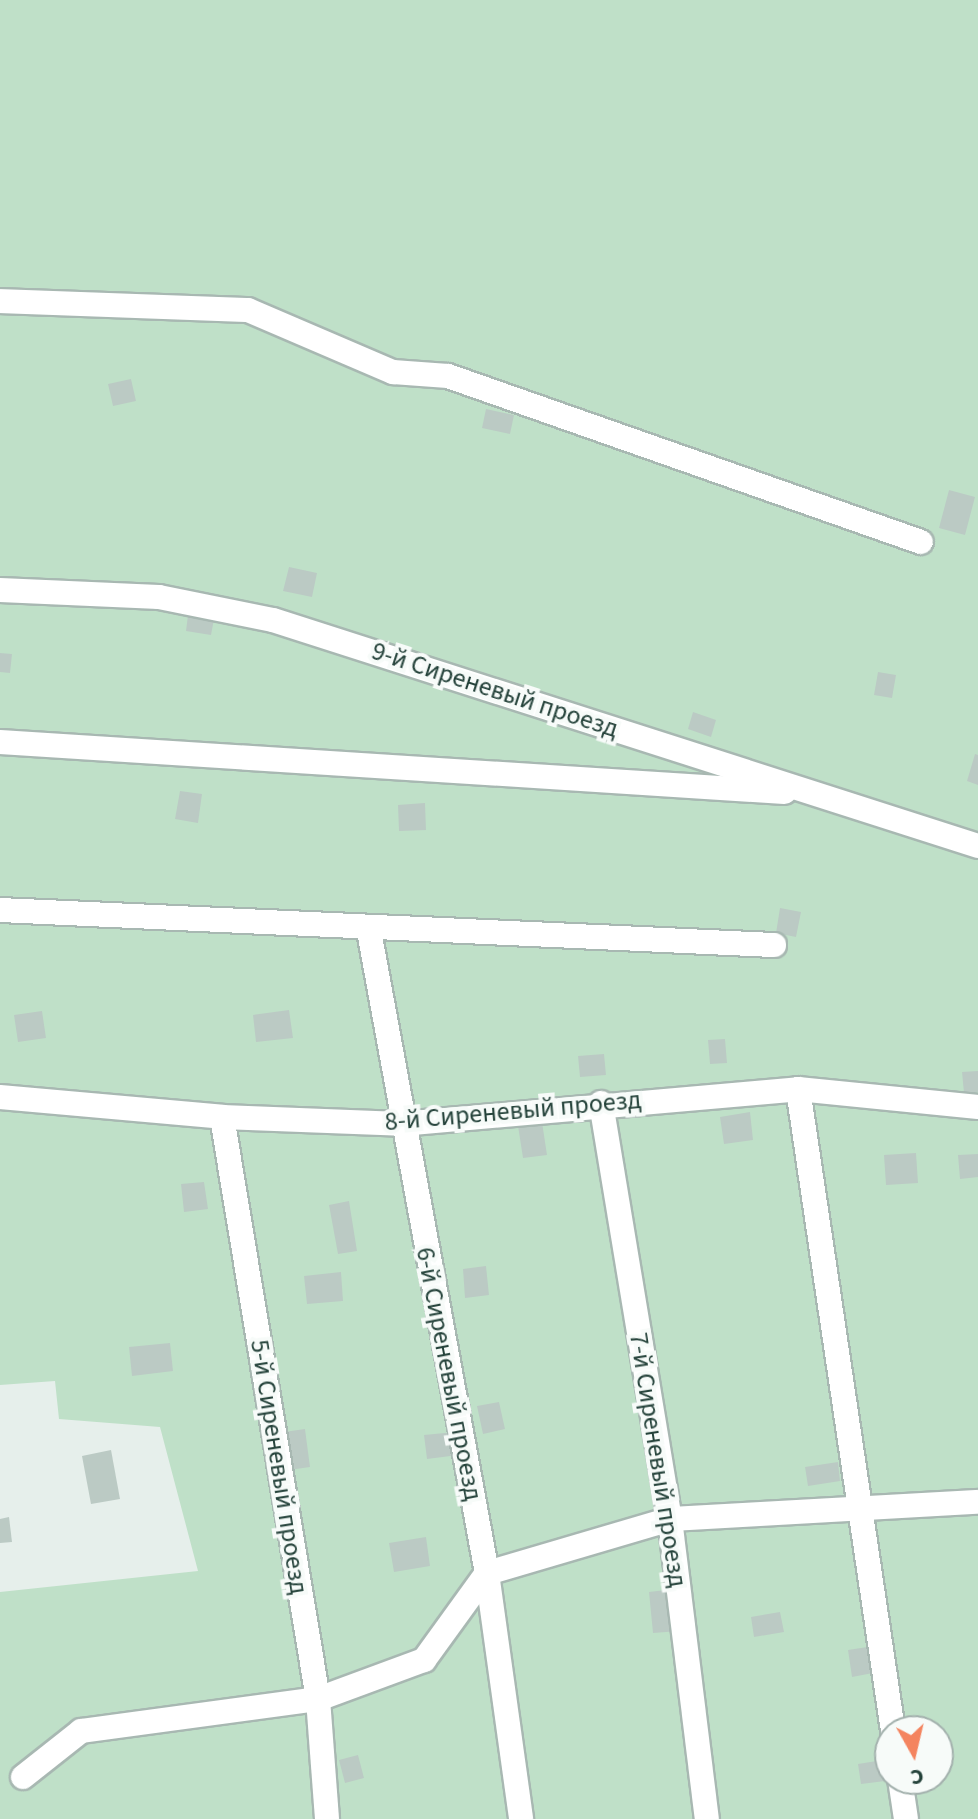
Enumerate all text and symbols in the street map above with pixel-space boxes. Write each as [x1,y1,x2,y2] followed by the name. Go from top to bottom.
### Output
[368,635,622,745] street label: 9-й Сиреневый проезд
[383,1084,643,1138] street label: 8-й Сиреневый проезд
[409,1245,489,1503] street label: 6-й Сиреневый проезд
[622,1330,694,1590] street label: 7-й Сиреневый проезд
[243,1337,315,1597] street label: 5-й Сиреневый проезд
[874,1715,954,1795] north arrow
[908,1760,926,1794] text: С

